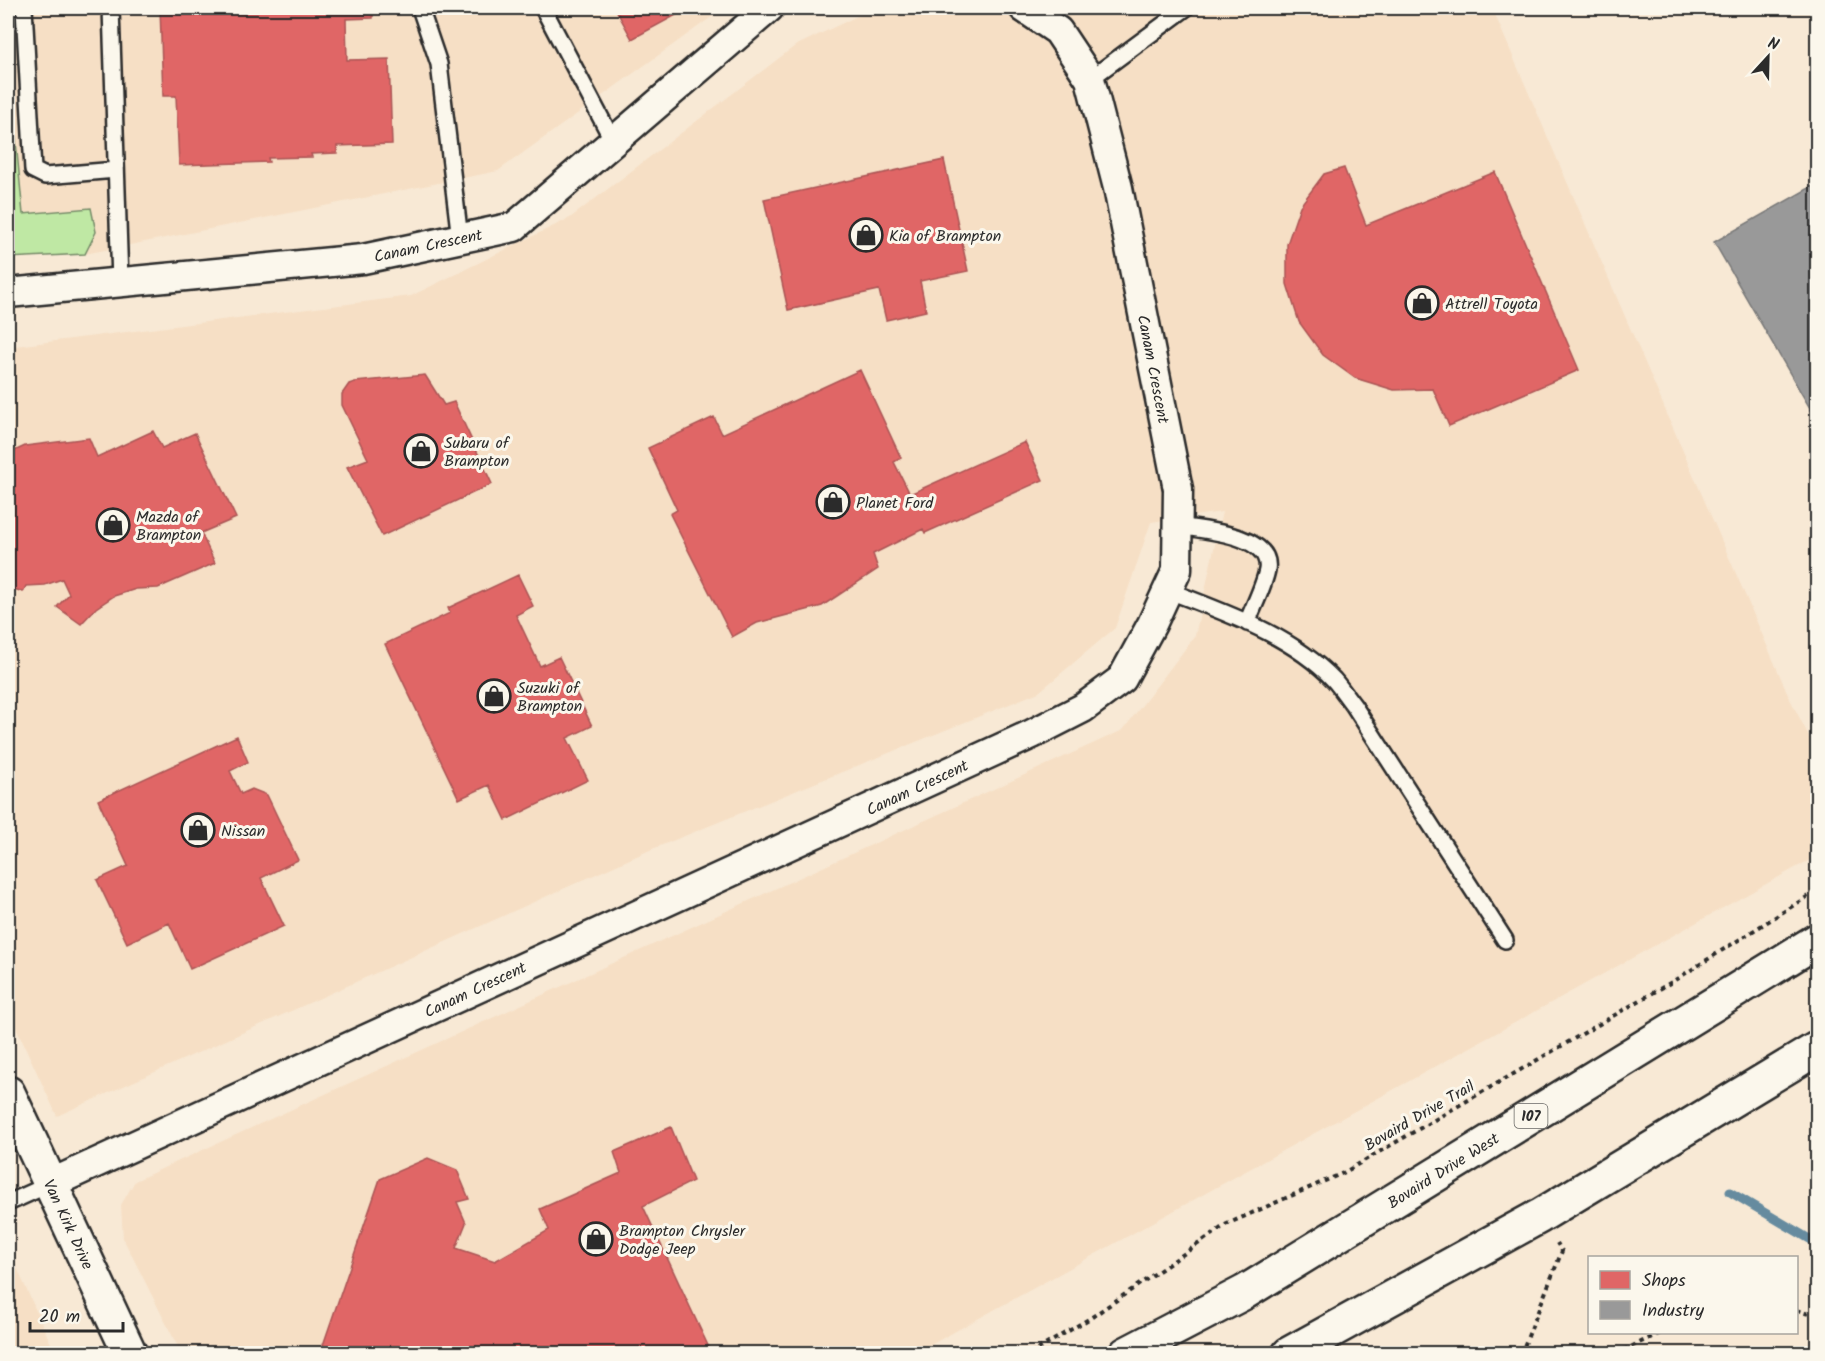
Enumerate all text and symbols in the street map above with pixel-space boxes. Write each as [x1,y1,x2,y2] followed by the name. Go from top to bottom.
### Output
[1738,27,1798,87] north arrow
[1764,31,1782,58] text: N
[848,217,884,253] shop icon: Kia of Brampton
[372,223,486,270] street label: Canam Crescent
[889,224,1001,249] place label: Kia of Brampton
[1404,285,1440,321] shop icon: Attrell Toyota
[1445,292,1538,317] place label: Attrell Toyota
[1130,313,1175,427] street label: Canam Crescent
[444,431,511,474] place label: Subaru of Brampton
[403,433,439,469] shop icon: Subaru of Brampton
[815,484,851,520] shop icon: Planet Ford
[856,491,934,516] place label: Planet Ford
[136,505,201,548] place label: Mazda of Brampton
[95,507,131,543] shop icon: Mazda of Brampton
[517,676,582,719] place label: Suzuki of Brampton
[476,678,512,714] shop icon: Suzuki of Brampton
[862,753,974,823] street label: Canam Crescent
[180,812,216,848] shop icon: Nissan
[221,819,265,844] place label: Nissan
[420,955,532,1025] street label: Canam Crescent
[1360,1074,1480,1158] street label: Bovaird Drive Trail
[1514,1104,1547,1128] road number: 107
[1383,1126,1505,1216] street label: Bovaird Drive West
[36,1175,99,1274] street label: Van Kirk Drive
[619,1219,747,1262] place label: Brampton Chrysler Dodge Jeep
[578,1221,614,1257] shop icon: Brampton Chrysler Dodge Jeep
[1588,1256,1798,1334] legend
[1642,1267,1686,1296] text: Shops
[30,1295,123,1333] scale bar
[1642,1297,1704,1326] text: Industry
[39,1303,80,1332] text: 20 m

